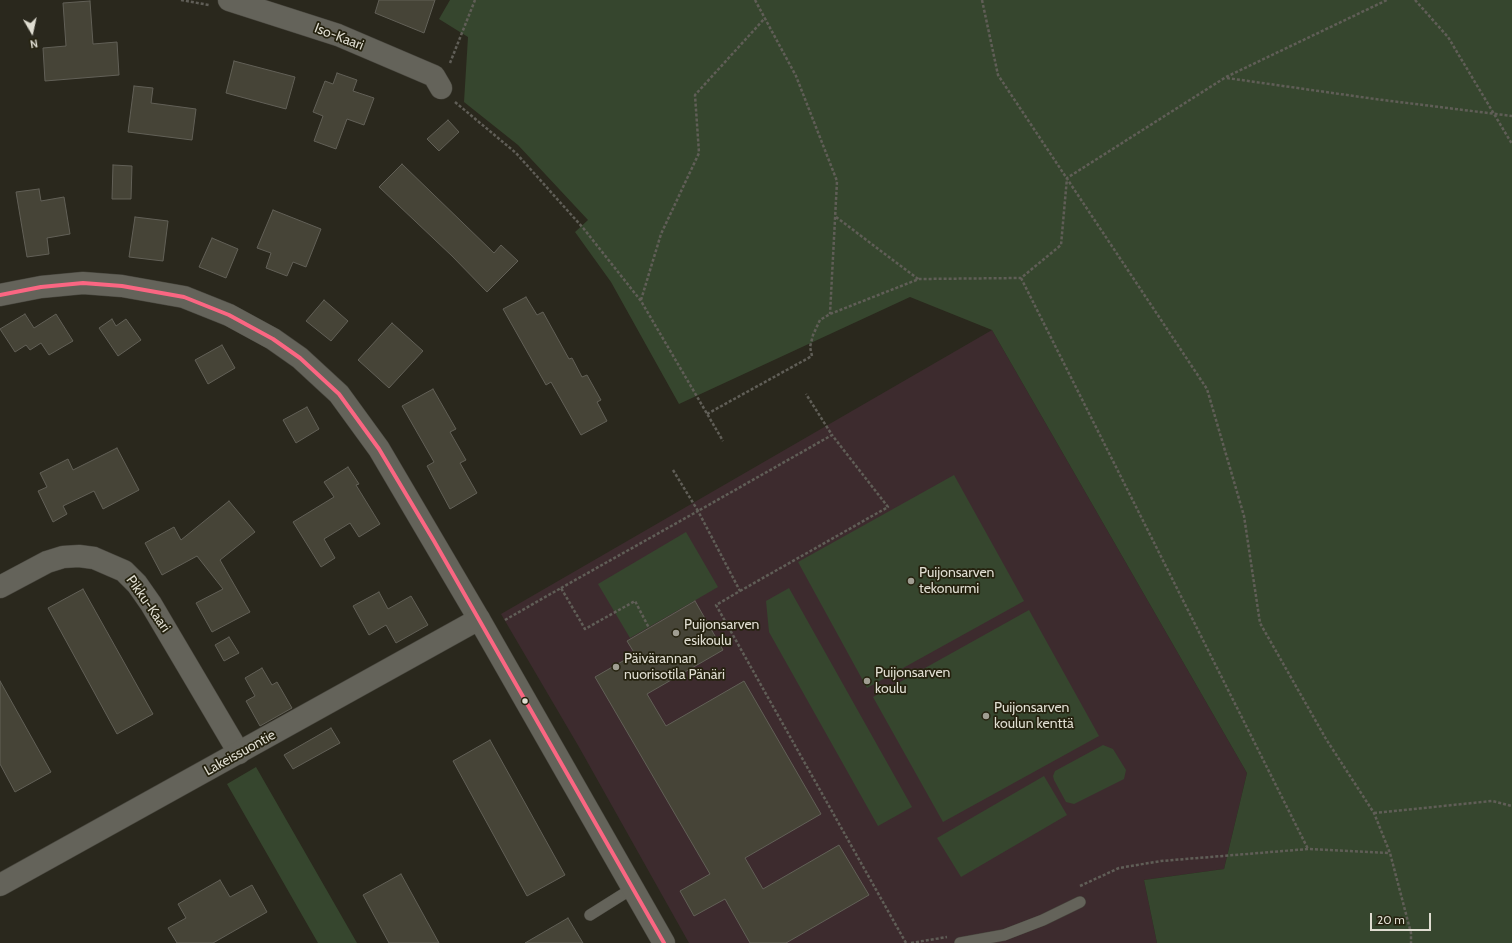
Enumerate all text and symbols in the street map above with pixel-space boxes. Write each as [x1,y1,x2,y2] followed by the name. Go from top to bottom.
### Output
[12,12,52,52] north arrow
[312,20,366,54] street label: Iso-Kaari
[29,36,39,51] text: N
[919,565,994,598] place label: Puijonsarven tekonurmi
[122,572,174,636] street label: Pikku-Kaari
[906,576,916,586] marker: Puijonsarven tekonurmi
[684,617,759,650] place label: Puijonsarven esikoulu
[671,628,681,638] marker: Puijonsarven esikoulu
[624,651,725,684] place label: Päivärannan nuorisotila Pänäri
[611,662,621,672] marker: Päivärannan nuorisotila Pänäri
[875,665,950,698] place label: Puijonsarven koulu
[862,676,872,686] marker: Puijonsarven koulu
[520,696,530,706] unlabelled marker
[994,700,1074,732] place label: Puijonsarven koulun kenttä
[981,711,991,721] marker: Puijonsarven koulun kenttä
[201,726,279,780] street label: Lakeissuontie
[1372,905,1433,931] scale bar
[1377,912,1405,927] text: 20 m

